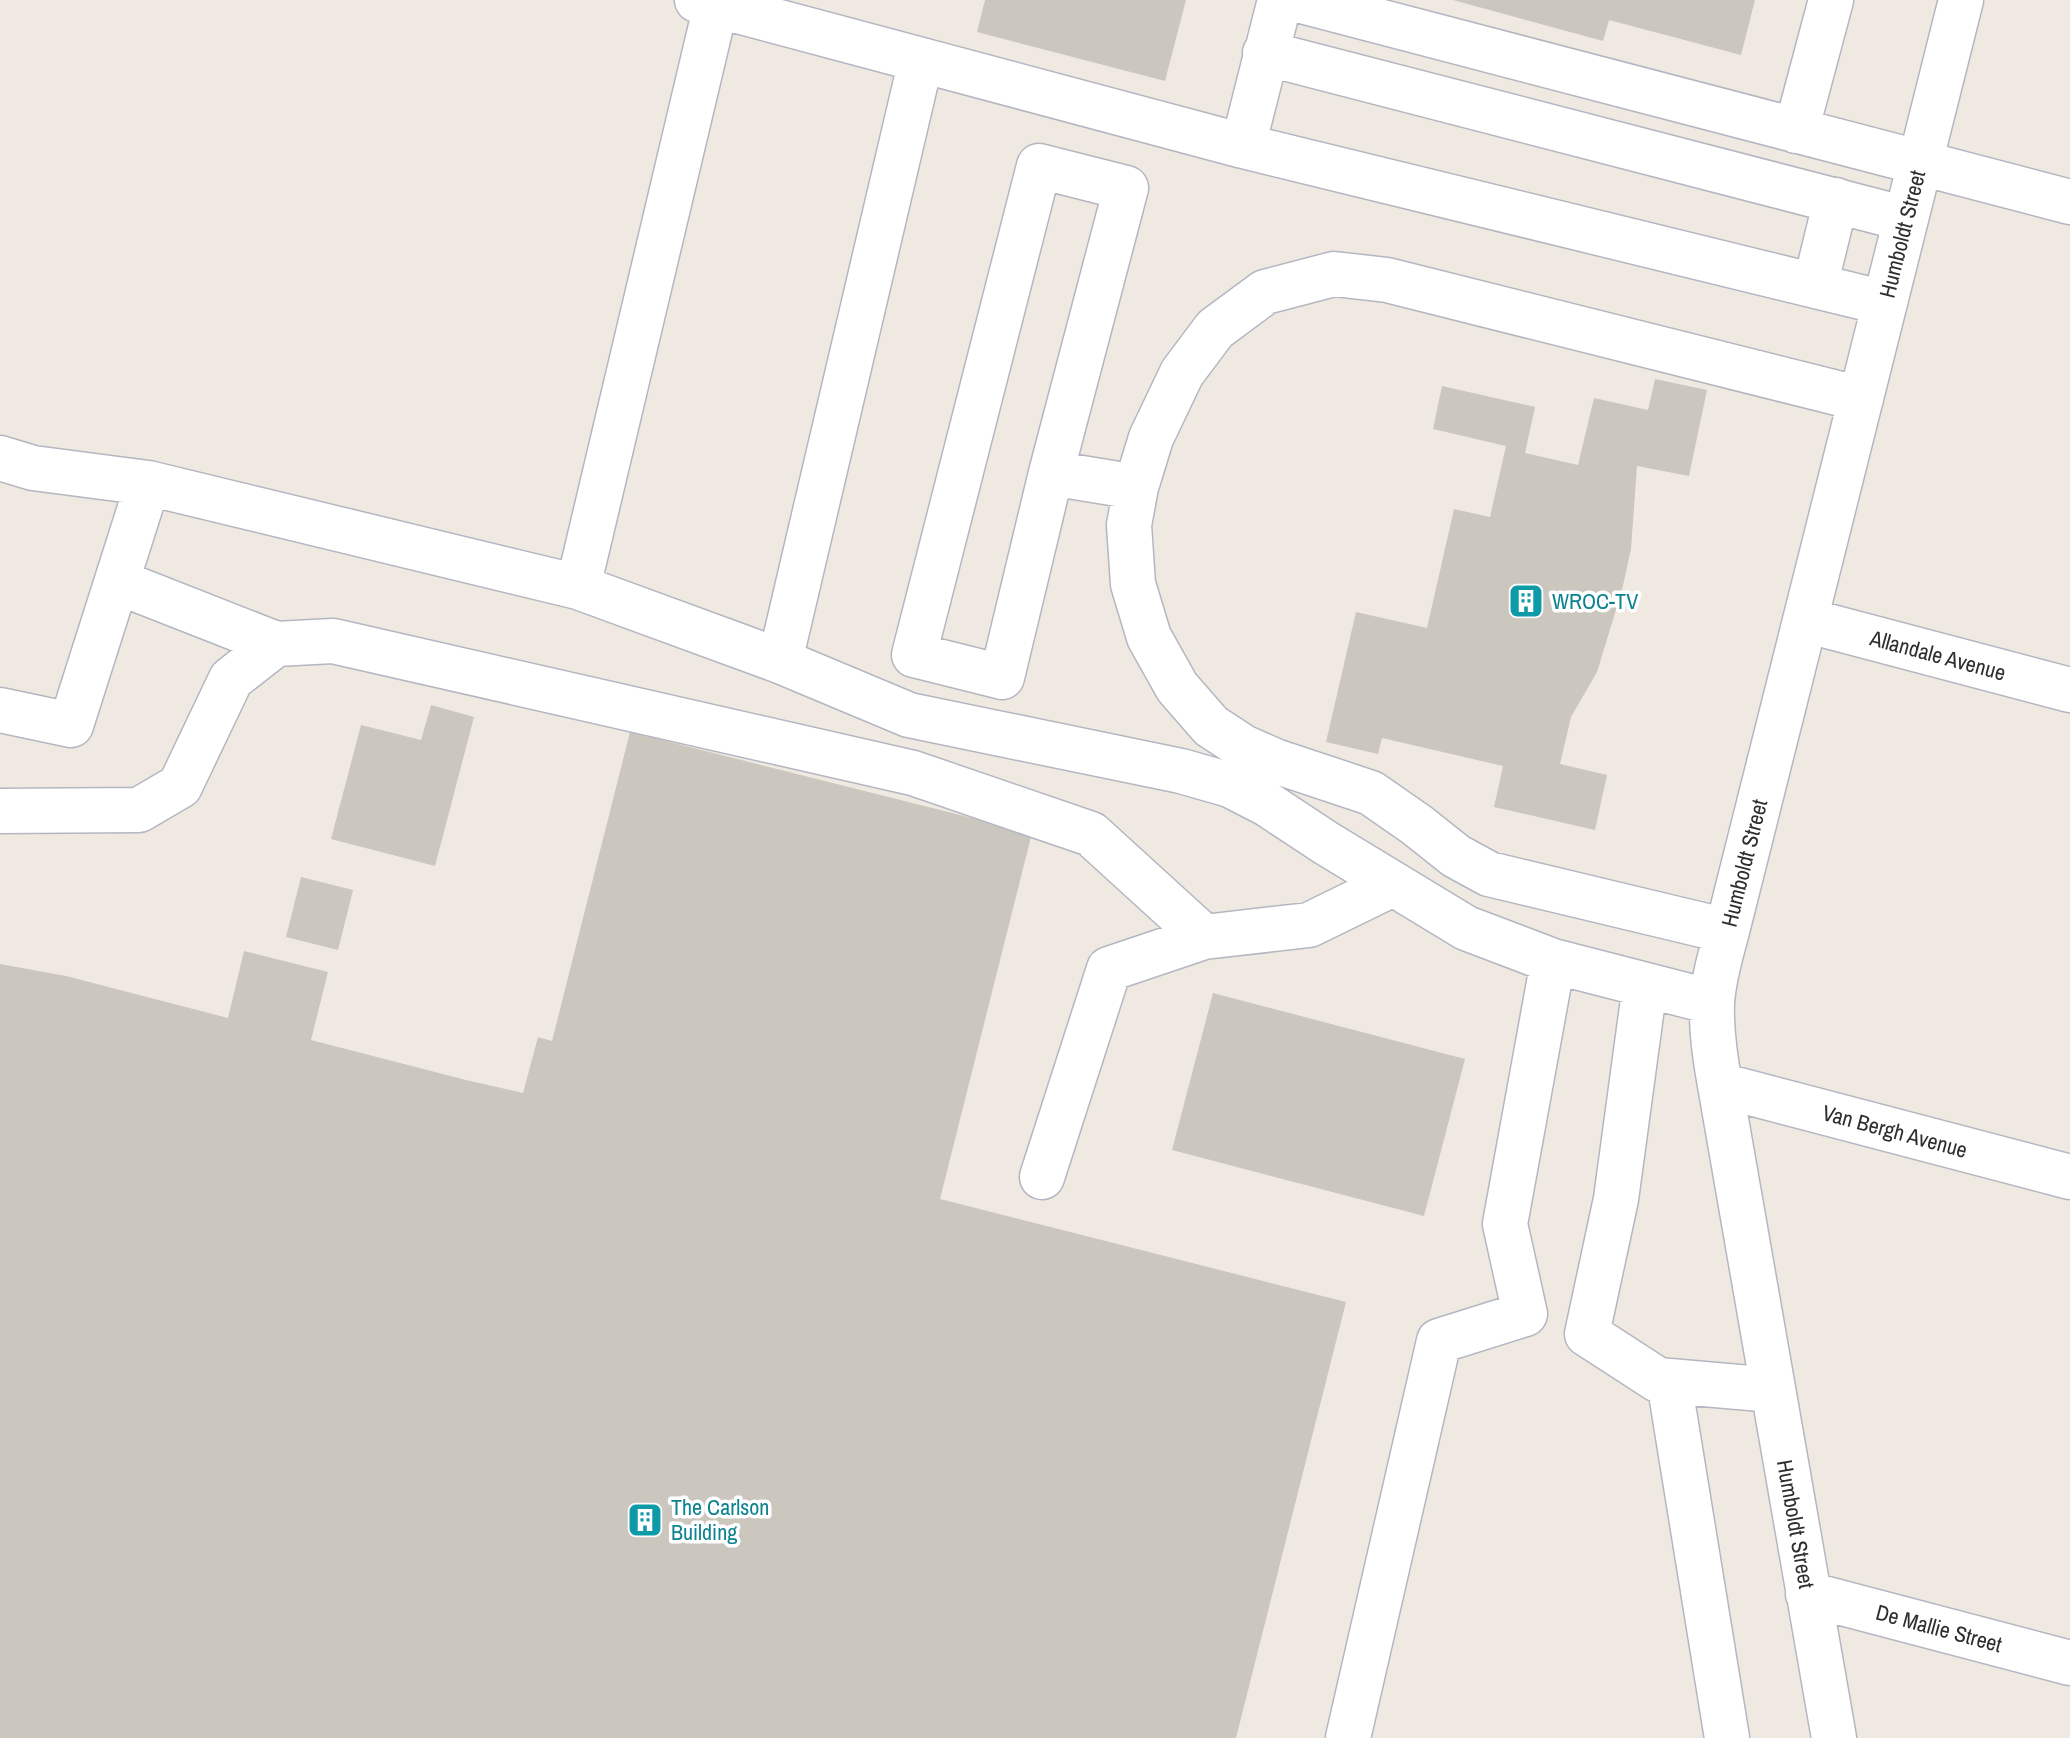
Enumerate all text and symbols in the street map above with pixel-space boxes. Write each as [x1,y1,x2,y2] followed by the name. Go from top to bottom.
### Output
[1872,167,1932,301] street label: Humboldt Street
[1507,582,1545,620] building icon: WROC-TV
[1552,586,1638,616] place label: WROC-TV
[1866,622,2009,687] street label: Allandale Avenue
[1714,796,1774,930] street label: Humboldt Street
[1819,1097,1971,1165] street label: Van Bergh Avenue
[1770,1457,1822,1591] street label: Humboldt Street
[671,1492,769,1547] place label: The Carlson Building
[626,1501,664,1539] building icon: The Carlson Building
[1873,1597,2005,1659] street label: De Mallie Street

